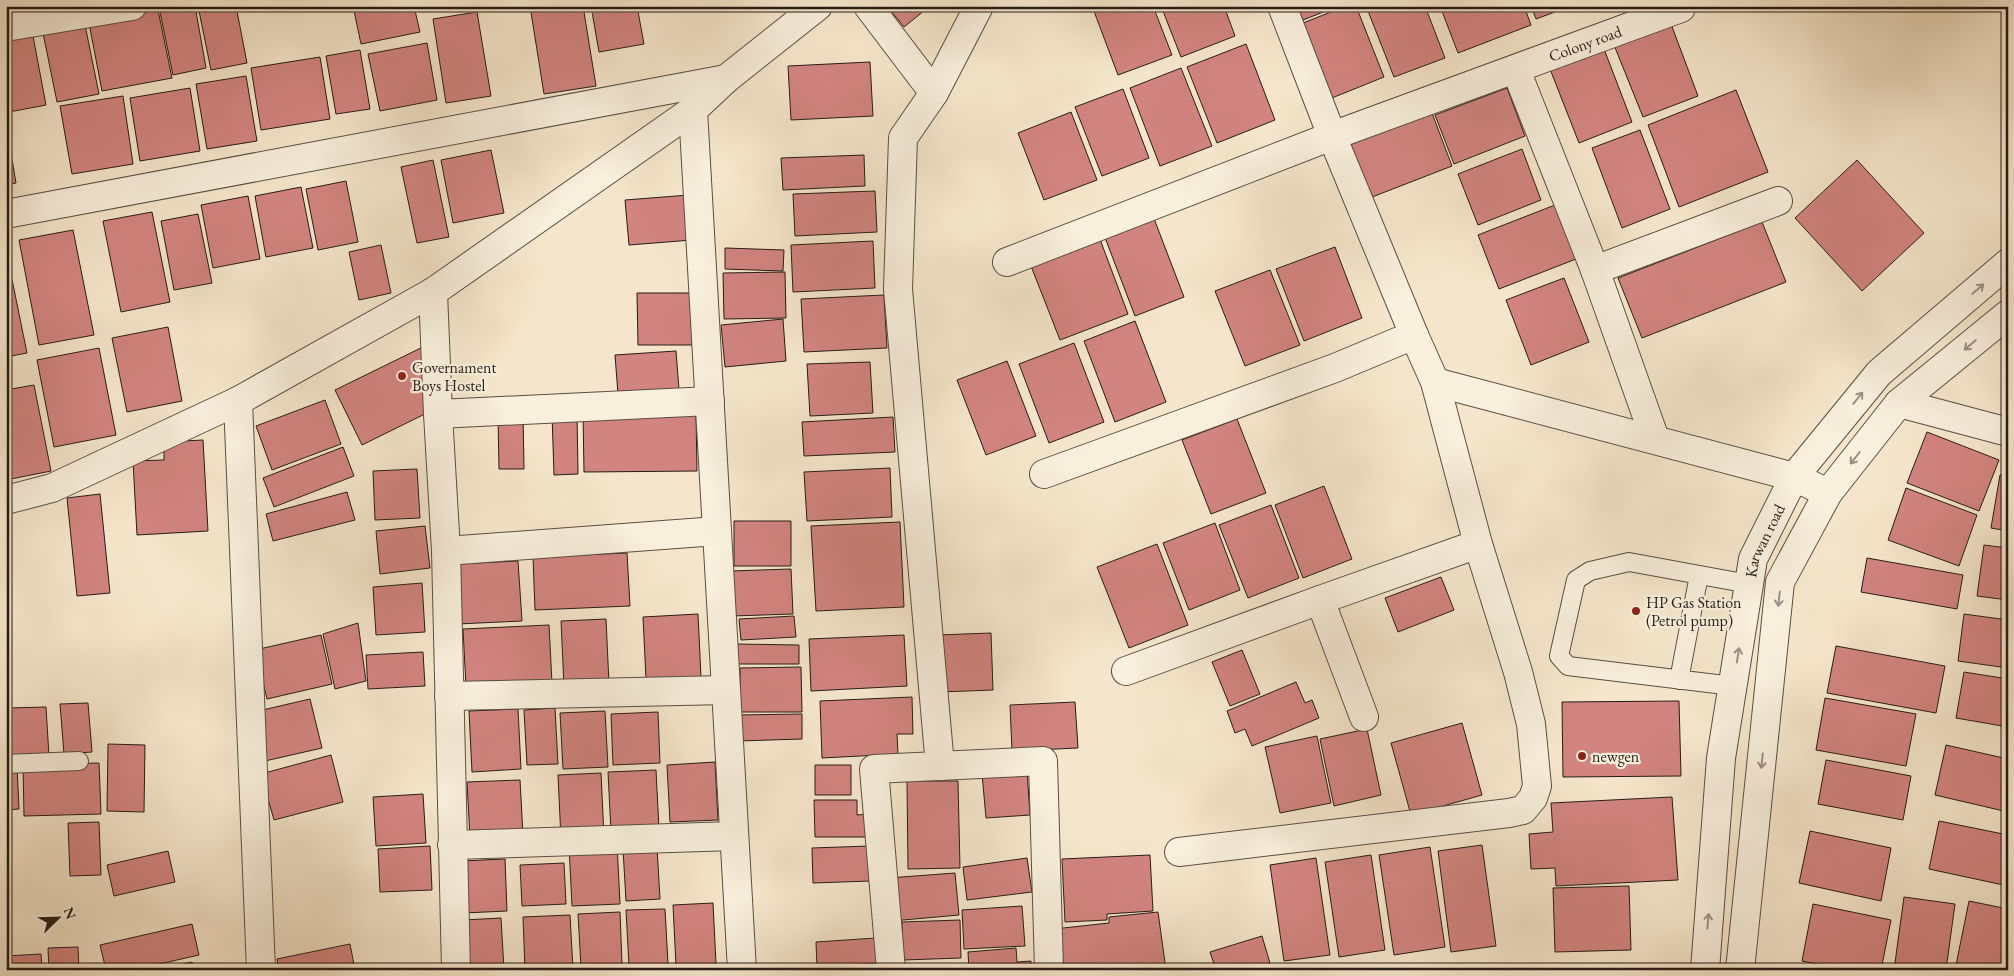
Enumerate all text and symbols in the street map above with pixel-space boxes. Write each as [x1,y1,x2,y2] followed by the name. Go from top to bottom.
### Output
[1546,20,1625,67] street label: Colony road
[1971,283,1984,294] one-way arrow
[1964,339,1977,350] one-way arrow
[412,357,497,396] place label: Governament Boys Hostel
[396,370,408,382] marker: Governament Boys Hostel
[1853,392,1864,405] one-way arrow
[1850,451,1861,464] one-way arrow
[1740,500,1790,579] street label: Karwan road
[1774,591,1783,607] one-way arrow
[1646,592,1742,631] place label: HP Gas Station (Petrol pump)
[1630,605,1642,617] marker: HP Gas Station (Petrol pump)
[1733,648,1743,664] one-way arrow
[1592,746,1640,767] place label: newgen
[1576,750,1588,762] marker: newgen
[1757,753,1766,769] one-way arrow
[32,894,82,944] north arrow
[59,904,81,922] text: N
[1704,913,1713,929] one-way arrow

